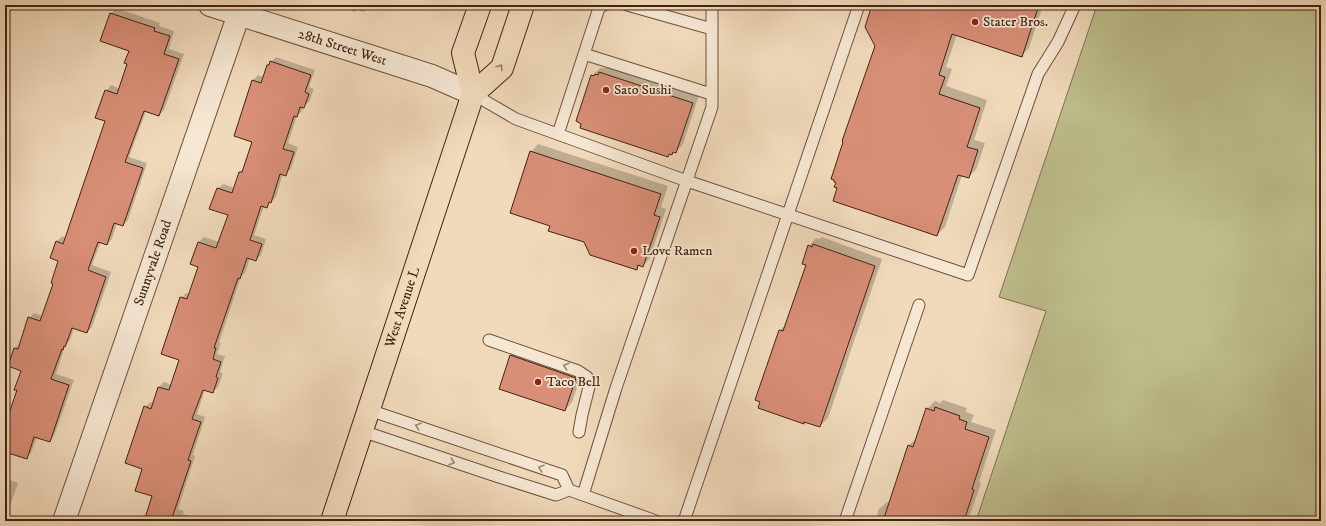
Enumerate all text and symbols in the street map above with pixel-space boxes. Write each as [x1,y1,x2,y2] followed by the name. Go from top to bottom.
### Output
[983,13,1048,31] place label: Stater Bros.
[970,17,980,27] marker: Stater Bros.
[296,25,389,70] street label: 28th Street West
[496,64,503,71] one-way arrow
[614,81,672,99] place label: Sato Sushi
[601,85,611,95] marker: Sato Sushi
[130,218,176,308] street label: Sunnyvale Road
[642,242,713,260] place label: Love Ramen
[629,246,639,256] marker: Love Ramen
[381,265,424,351] street label: West Avenue L
[562,363,569,371] one-way arrow
[546,373,601,391] place label: Taco Bell
[533,377,543,387] marker: Taco Bell
[415,422,422,431] one-way arrow
[448,457,455,465] one-way arrow
[538,464,545,473] one-way arrow

